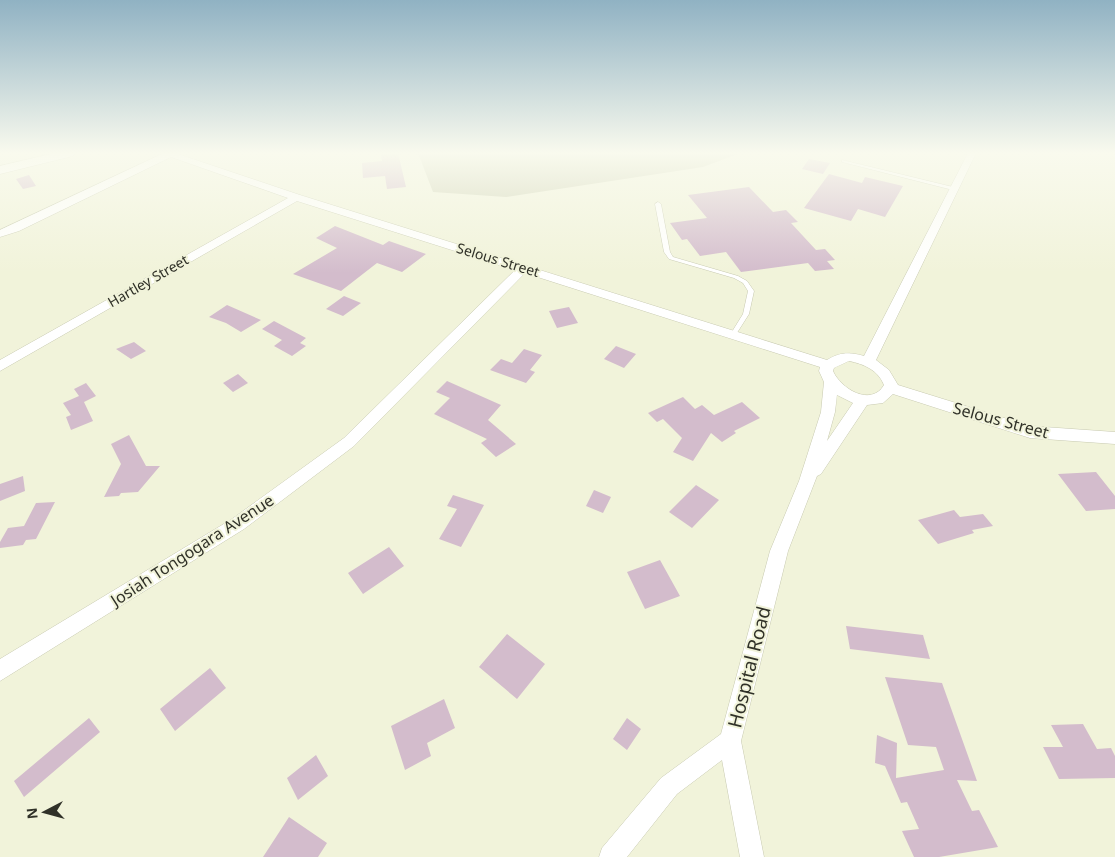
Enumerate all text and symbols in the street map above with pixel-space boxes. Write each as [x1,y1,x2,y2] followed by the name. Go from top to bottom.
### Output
[454,238,542,281] street label: Selous Street
[104,250,192,311] street label: Hartley Street
[951,397,1051,443] street label: Selous Street
[105,489,278,612] street label: Josiah Tongogara Avenue
[721,604,777,730] street label: Hospital Road
[20,787,70,837] north arrow
[22,807,42,820] text: N

